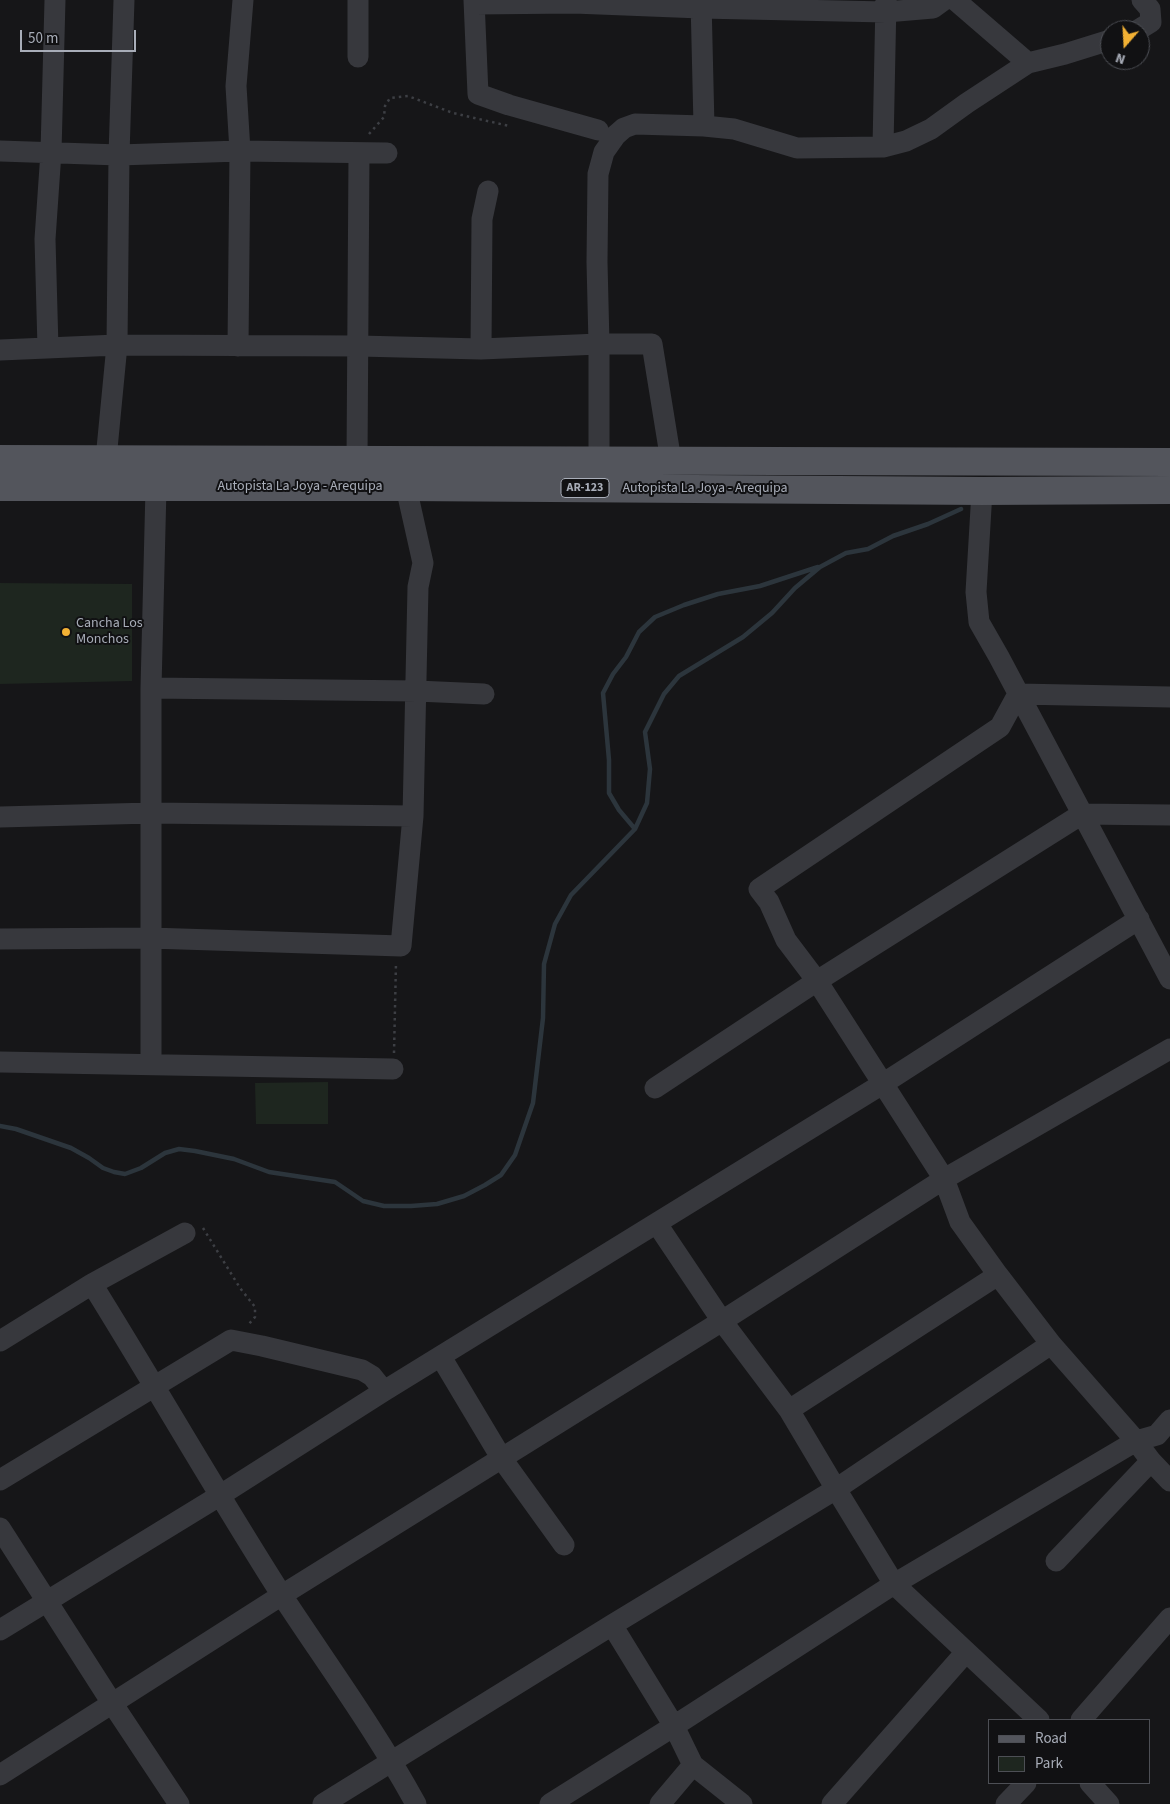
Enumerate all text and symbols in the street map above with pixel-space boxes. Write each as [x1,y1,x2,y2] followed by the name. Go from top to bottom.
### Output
[22,20,139,52] scale bar
[1100,20,1150,70] north arrow
[28,28,58,49] text: 50 m
[1113,47,1128,69] text: N
[561,478,609,498] road number: AR-123
[217,479,383,495] street label: Autopista La Joya - Arequipa
[622,481,788,497] street label: Autopista La Joya - Arequipa
[76,616,143,648] place label: Cancha Los Monchos
[60,626,72,638] marker: Cancha Los Monchos
[988,1719,1150,1784] legend
[1035,1728,1067,1749] text: Road
[1035,1753,1063,1774] text: Park

